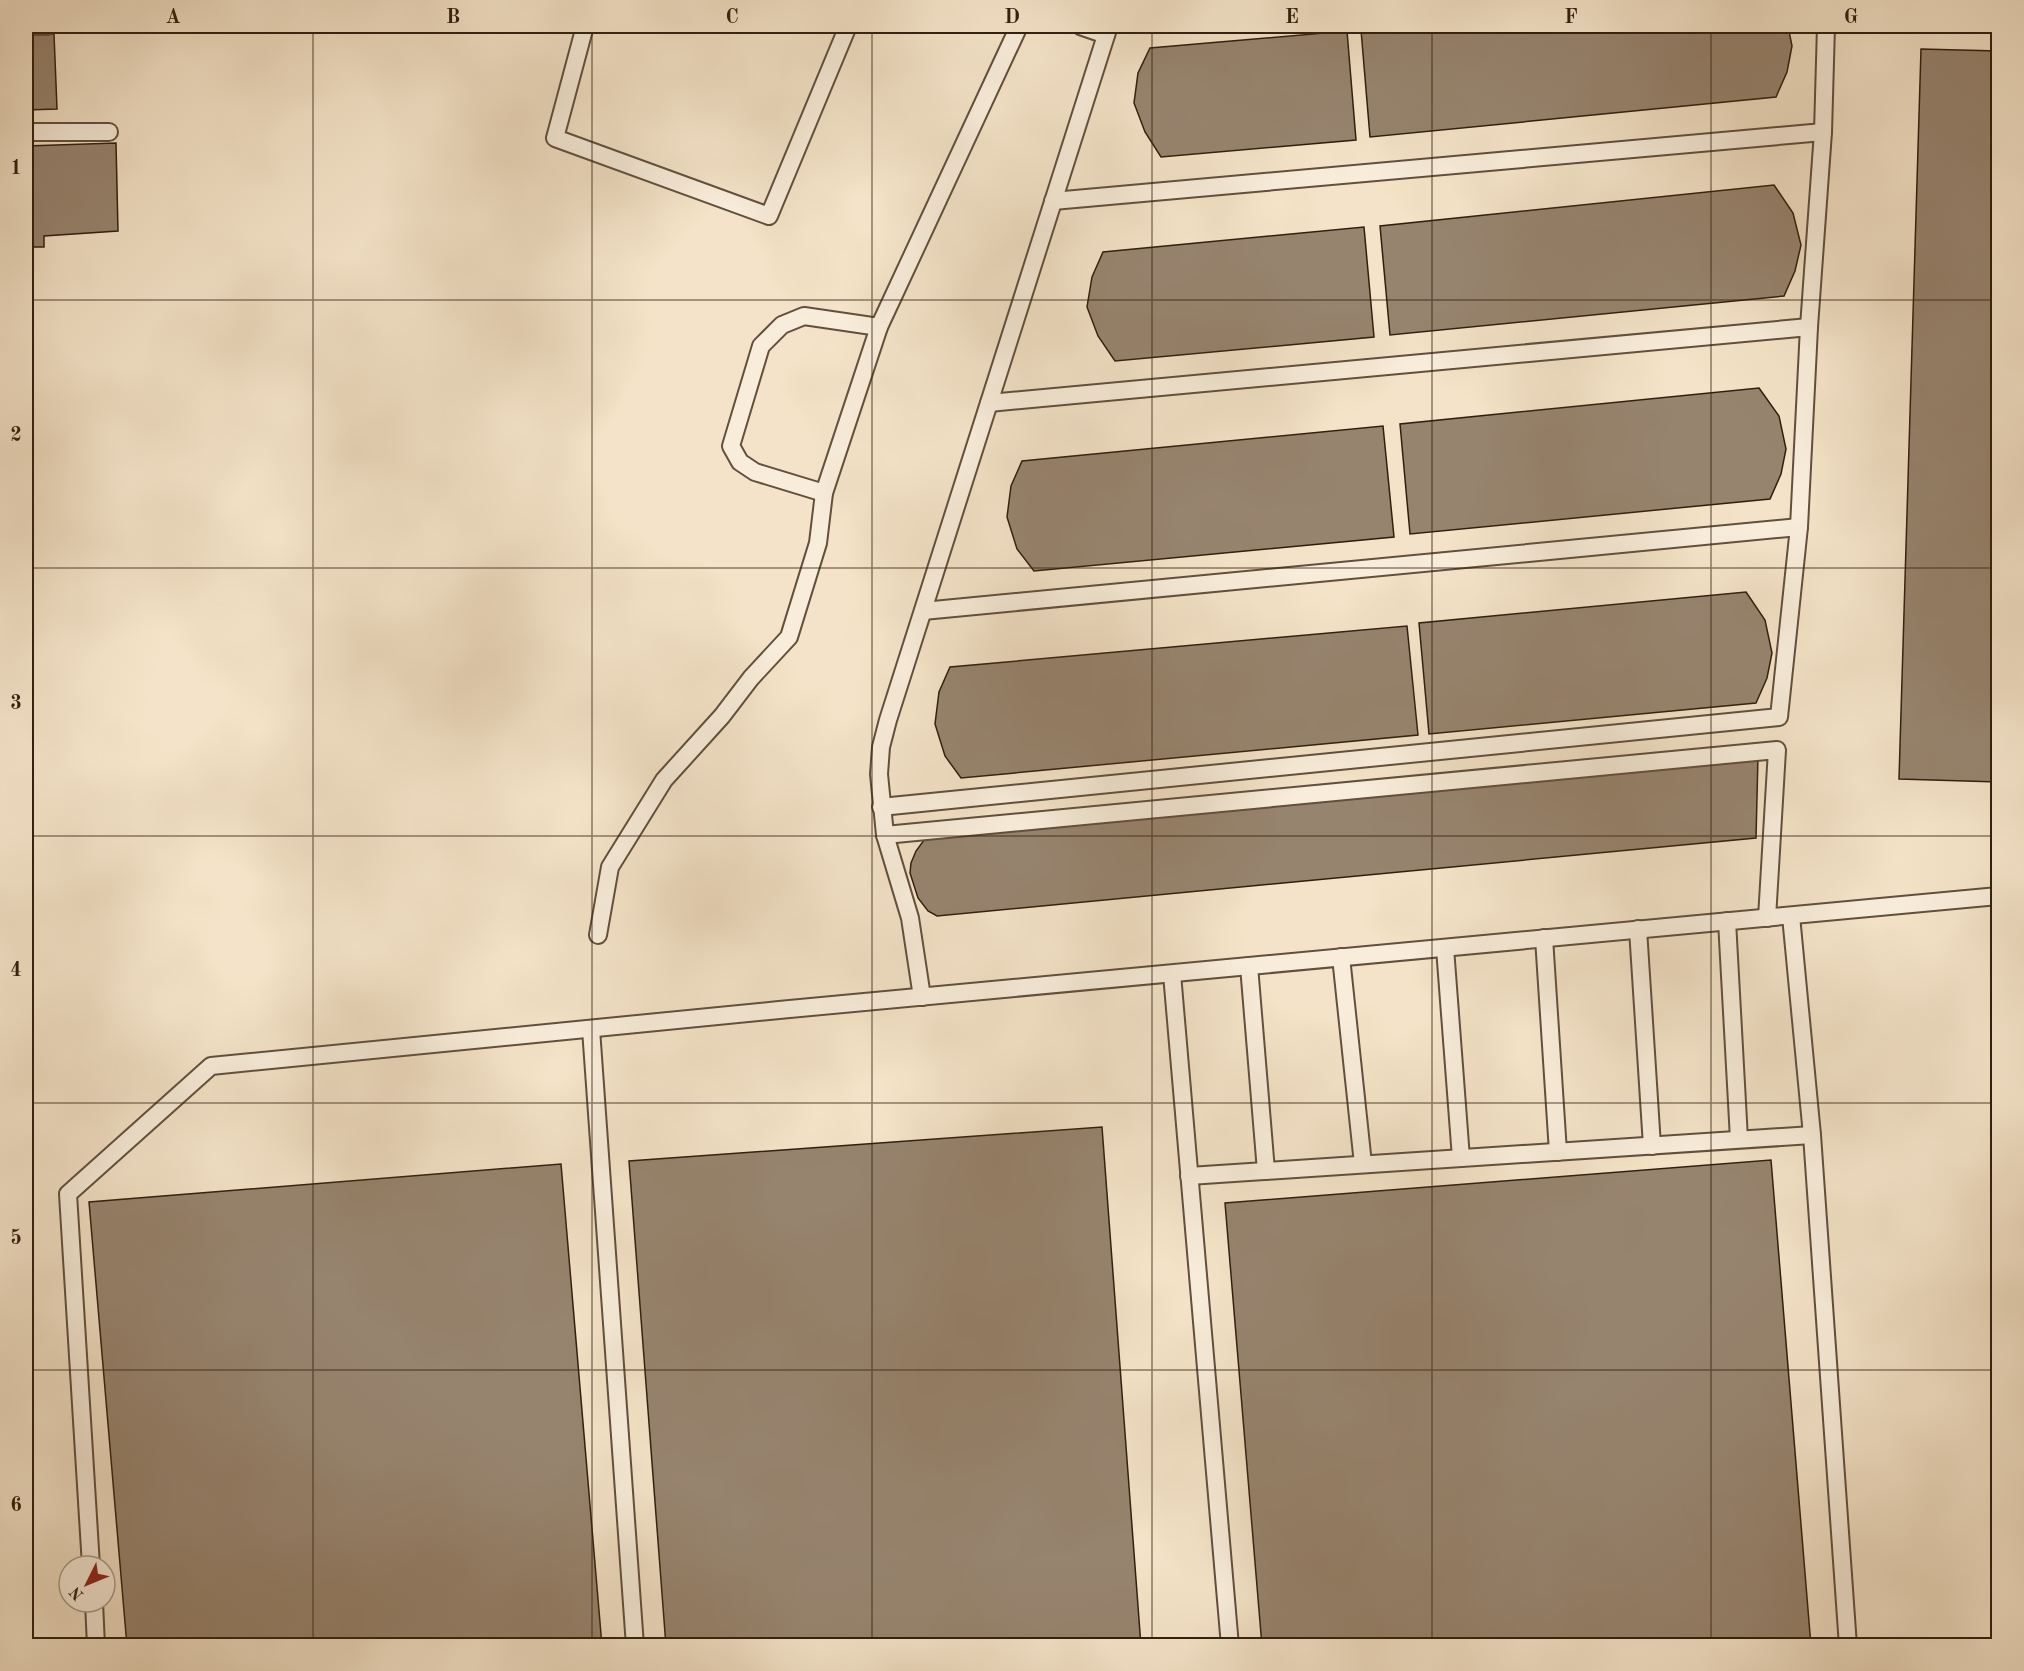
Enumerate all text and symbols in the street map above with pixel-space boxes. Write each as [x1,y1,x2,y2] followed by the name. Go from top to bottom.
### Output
[165,8,181,28] text: A
[446,8,460,28] text: B
[725,8,739,28] text: C
[1004,8,1020,28] text: D
[1285,8,1299,28] text: E
[1564,8,1578,28] text: F
[1844,8,1858,28] text: G
[10,159,22,179] text: 1
[10,426,22,446] text: 2
[10,694,22,714] text: 3
[10,961,22,981] text: 4
[10,1228,22,1249] text: 5
[10,1496,22,1516] text: 6
[57,1554,117,1614] north arrow
[67,1582,88,1603] text: N

